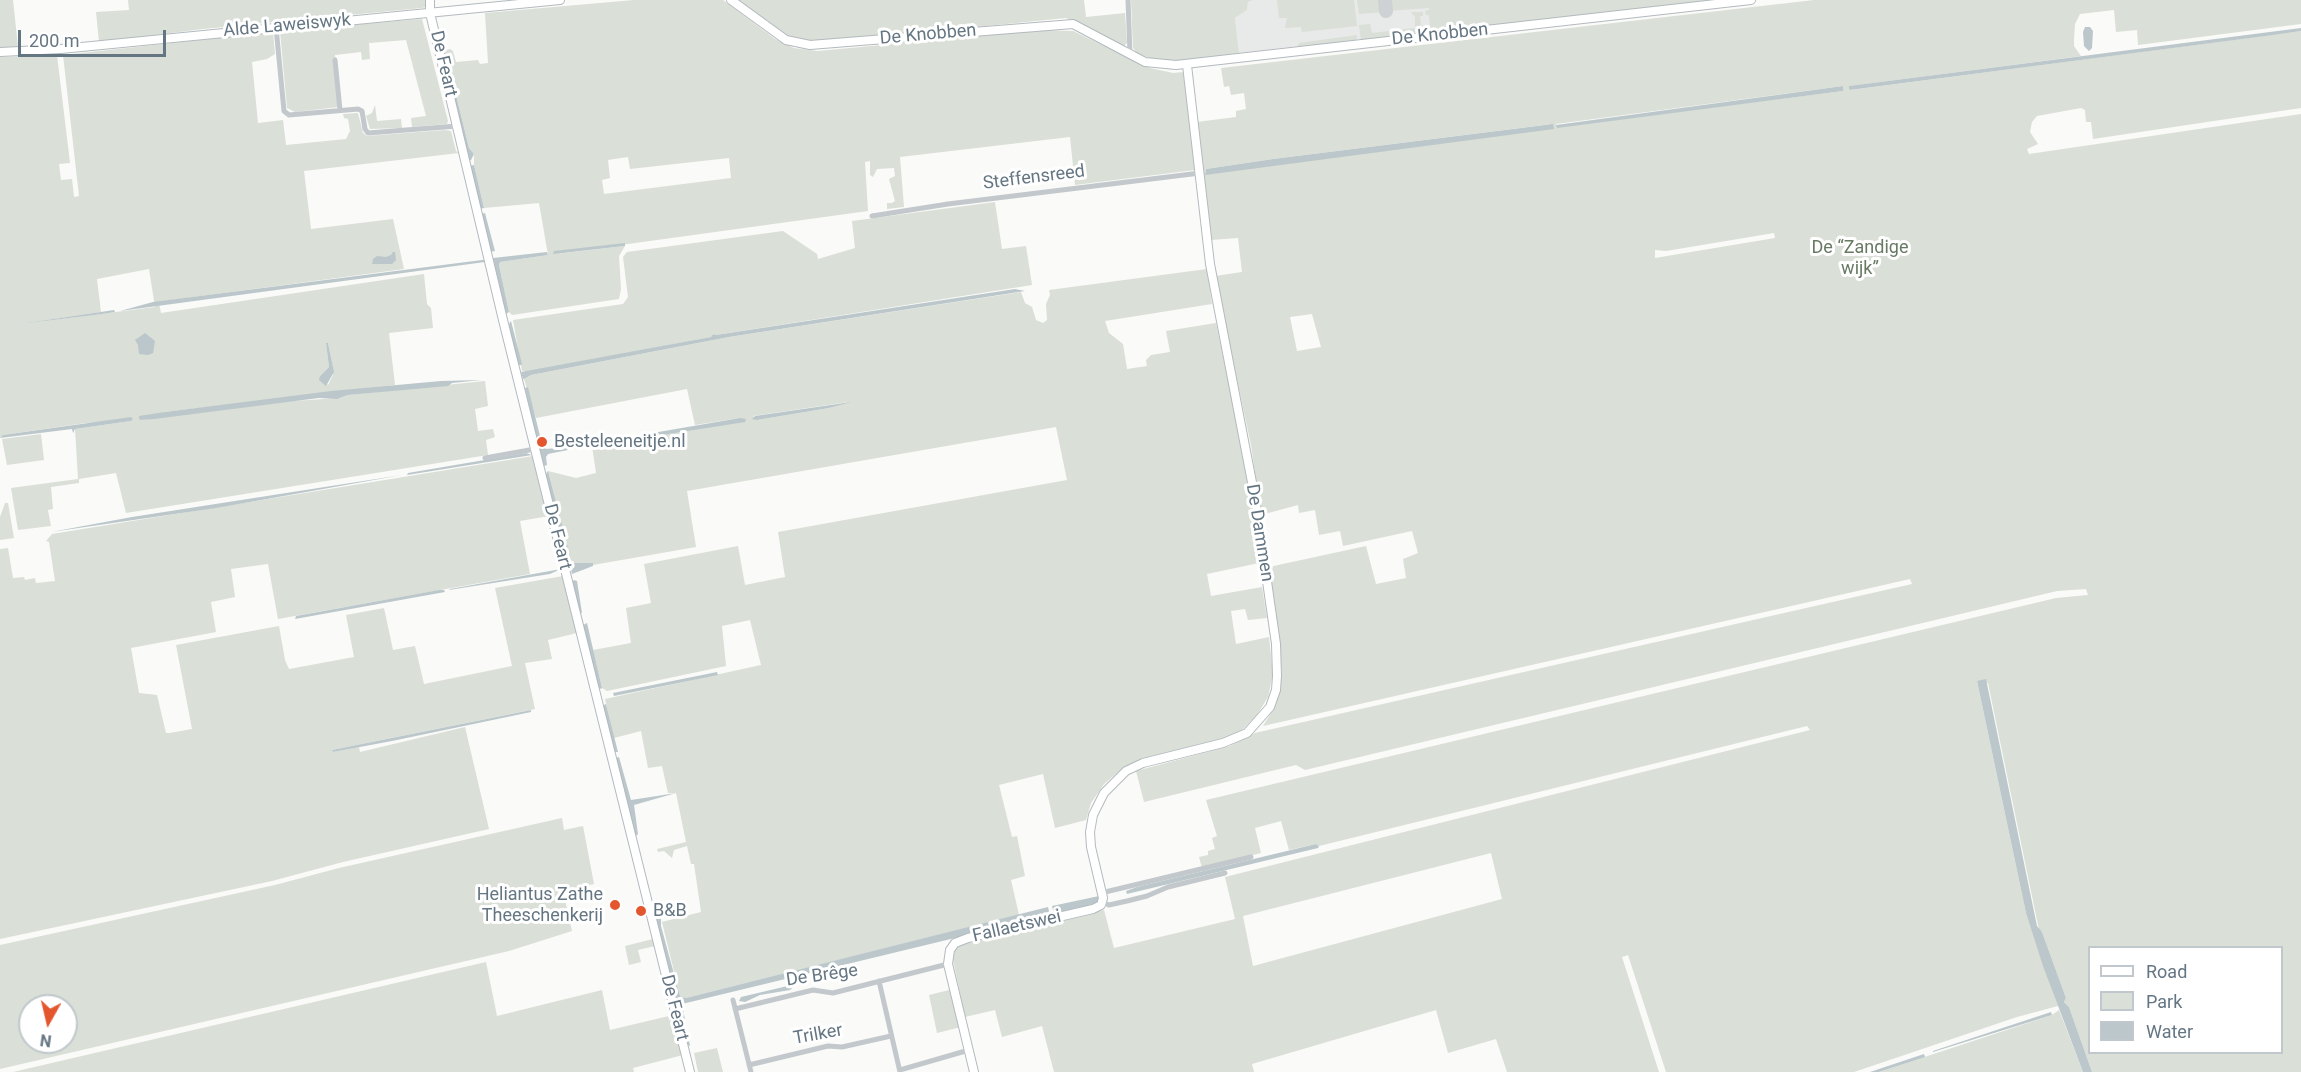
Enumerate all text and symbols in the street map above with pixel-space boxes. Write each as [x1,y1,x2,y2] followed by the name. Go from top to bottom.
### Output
[222,10,352,42] street label: Alde Laweiswyk
[21,18,170,56] scale bar
[1391,19,1489,51] street label: De Knobben
[879,20,977,50] street label: De Knobben
[425,29,461,99] street label: De Feart
[29,30,80,51] text: 200 m
[982,161,1086,195] street label: Steffensreed
[1812,237,1908,280] park label: De “Zandige wijk”
[554,431,686,453] place label: Besteleeneitje.nl
[535,435,549,449] marker: Besteleeneitje.nl
[1241,483,1277,583] street label: De Dammen
[538,502,576,572] street label: De Feart
[477,884,603,926] place label: Heliantus Zathe Theeschenkerij
[608,898,622,912] marker: Heliantus Zathe Theeschenkerij
[653,900,687,922] place label: B&B
[634,904,648,918] marker: B&B
[971,906,1063,948] street label: Fallaetswei
[2088,946,2283,1054] legend
[785,960,859,992] street label: De Brêge
[2146,961,2187,982] text: Road
[655,973,693,1043] street label: De Feart
[2146,991,2182,1012] text: Park
[18,994,78,1054] north arrow
[792,1020,844,1050] street label: Trilker
[2146,1021,2193,1042] text: Water
[39,1030,53,1051] text: N

